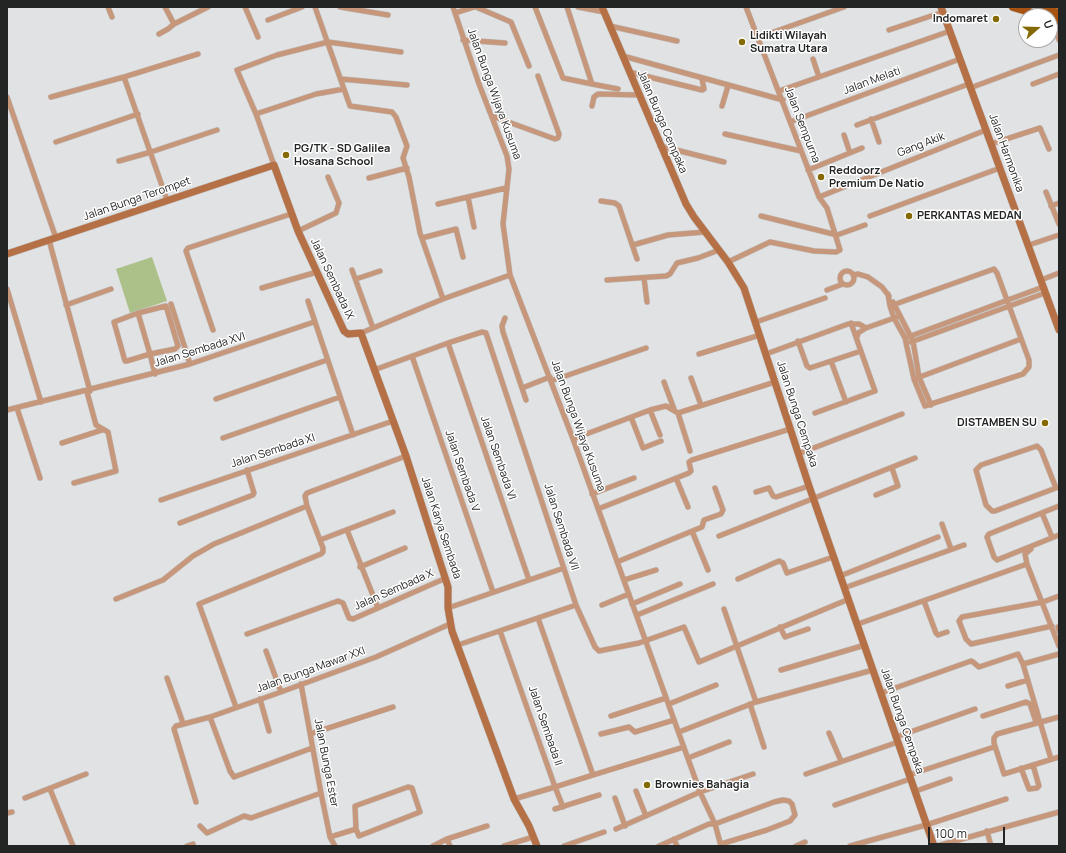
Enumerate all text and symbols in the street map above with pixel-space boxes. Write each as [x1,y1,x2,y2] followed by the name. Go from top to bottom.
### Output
[1018,8,1058,48] north arrow
[933,12,988,26] place label: Indomaret
[991,14,1001,24] marker: Indomaret
[1040,18,1057,30] text: U
[464,27,524,161] street label: Jalan Bunga Wijaya Kusuma
[750,29,827,55] place label: Lidikti Wilayah Sumatra Utara
[737,37,747,47] marker: Lidikti Wilayah Sumatra Utara
[842,65,902,97] street label: Jalan Melati
[634,68,690,176] street label: Jalan Bunga Cempaka
[781,85,823,165] street label: Jalan Sempurna
[986,112,1026,194] street label: Jalan Harmonika
[896,130,946,160] street label: Gang Akik
[294,142,390,168] place label: PG/TK - SD Galilea Hosana School
[281,150,291,160] marker: PG/TK - SD Galilea Hosana School
[829,164,924,190] place label: Reddoorz Premium De Natio
[816,172,826,182] marker: Reddoorz Premium De Natio
[82,174,192,224] street label: Jalan Bunga Terompet
[917,209,1022,223] place label: PERKANTAS MEDAN
[904,211,914,221] marker: PERKANTAS MEDAN
[307,236,357,322] street label: Jalan Sembada IX
[153,330,247,370] street label: Jalan Sembada XVI
[548,359,608,493] street label: Jalan Bunga Wijaya Kusuma
[774,359,820,469] street label: Jalan Bunga Cempaka
[477,414,519,502] street label: Jalan Sembada VI
[957,416,1037,430] place label: DISTAMBEN SU
[1040,418,1050,428] marker: DISTAMBEN SU
[442,429,482,513] street label: Jalan Sembada V
[229,431,317,471] street label: Jalan Sembada XI
[418,475,464,581] street label: Jalan Karya Sembada
[541,482,581,572] street label: Jalan Sembada VII
[352,567,436,613] street label: Jalan Sembada X
[255,644,367,696] street label: Jalan Bunga Mawar XXI
[878,666,926,776] street label: Jalan Bunga Cempaka
[525,684,565,768] street label: Jalan Sembada II
[311,718,341,808] street label: Jalan Bunga Ester
[655,778,749,792] place label: Brownies Bahagia
[642,780,652,790] marker: Brownies Bahagia
[930,819,1007,845] scale bar
[935,825,967,842] text: 100 m

